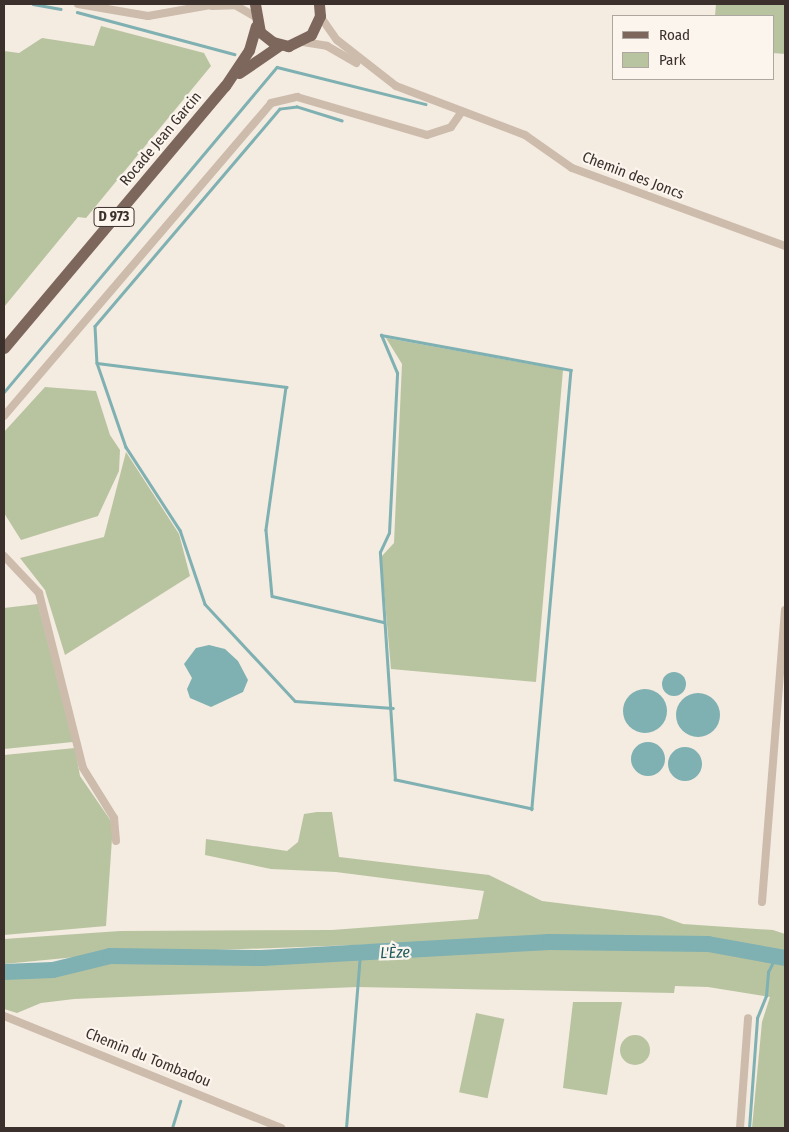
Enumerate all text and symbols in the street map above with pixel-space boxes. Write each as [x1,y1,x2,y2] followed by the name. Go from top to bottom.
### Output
[612,15,774,80] legend
[659,26,690,44] text: Road
[659,51,686,69] text: Park
[116,88,206,190] street label: Rocade Jean Garcin
[580,148,686,204] street label: Chemin des Joncs
[93,206,135,228] road number: D 973
[380,943,410,963] water label: L'Èze
[83,1025,213,1091] street label: Chemin du Tombadou

